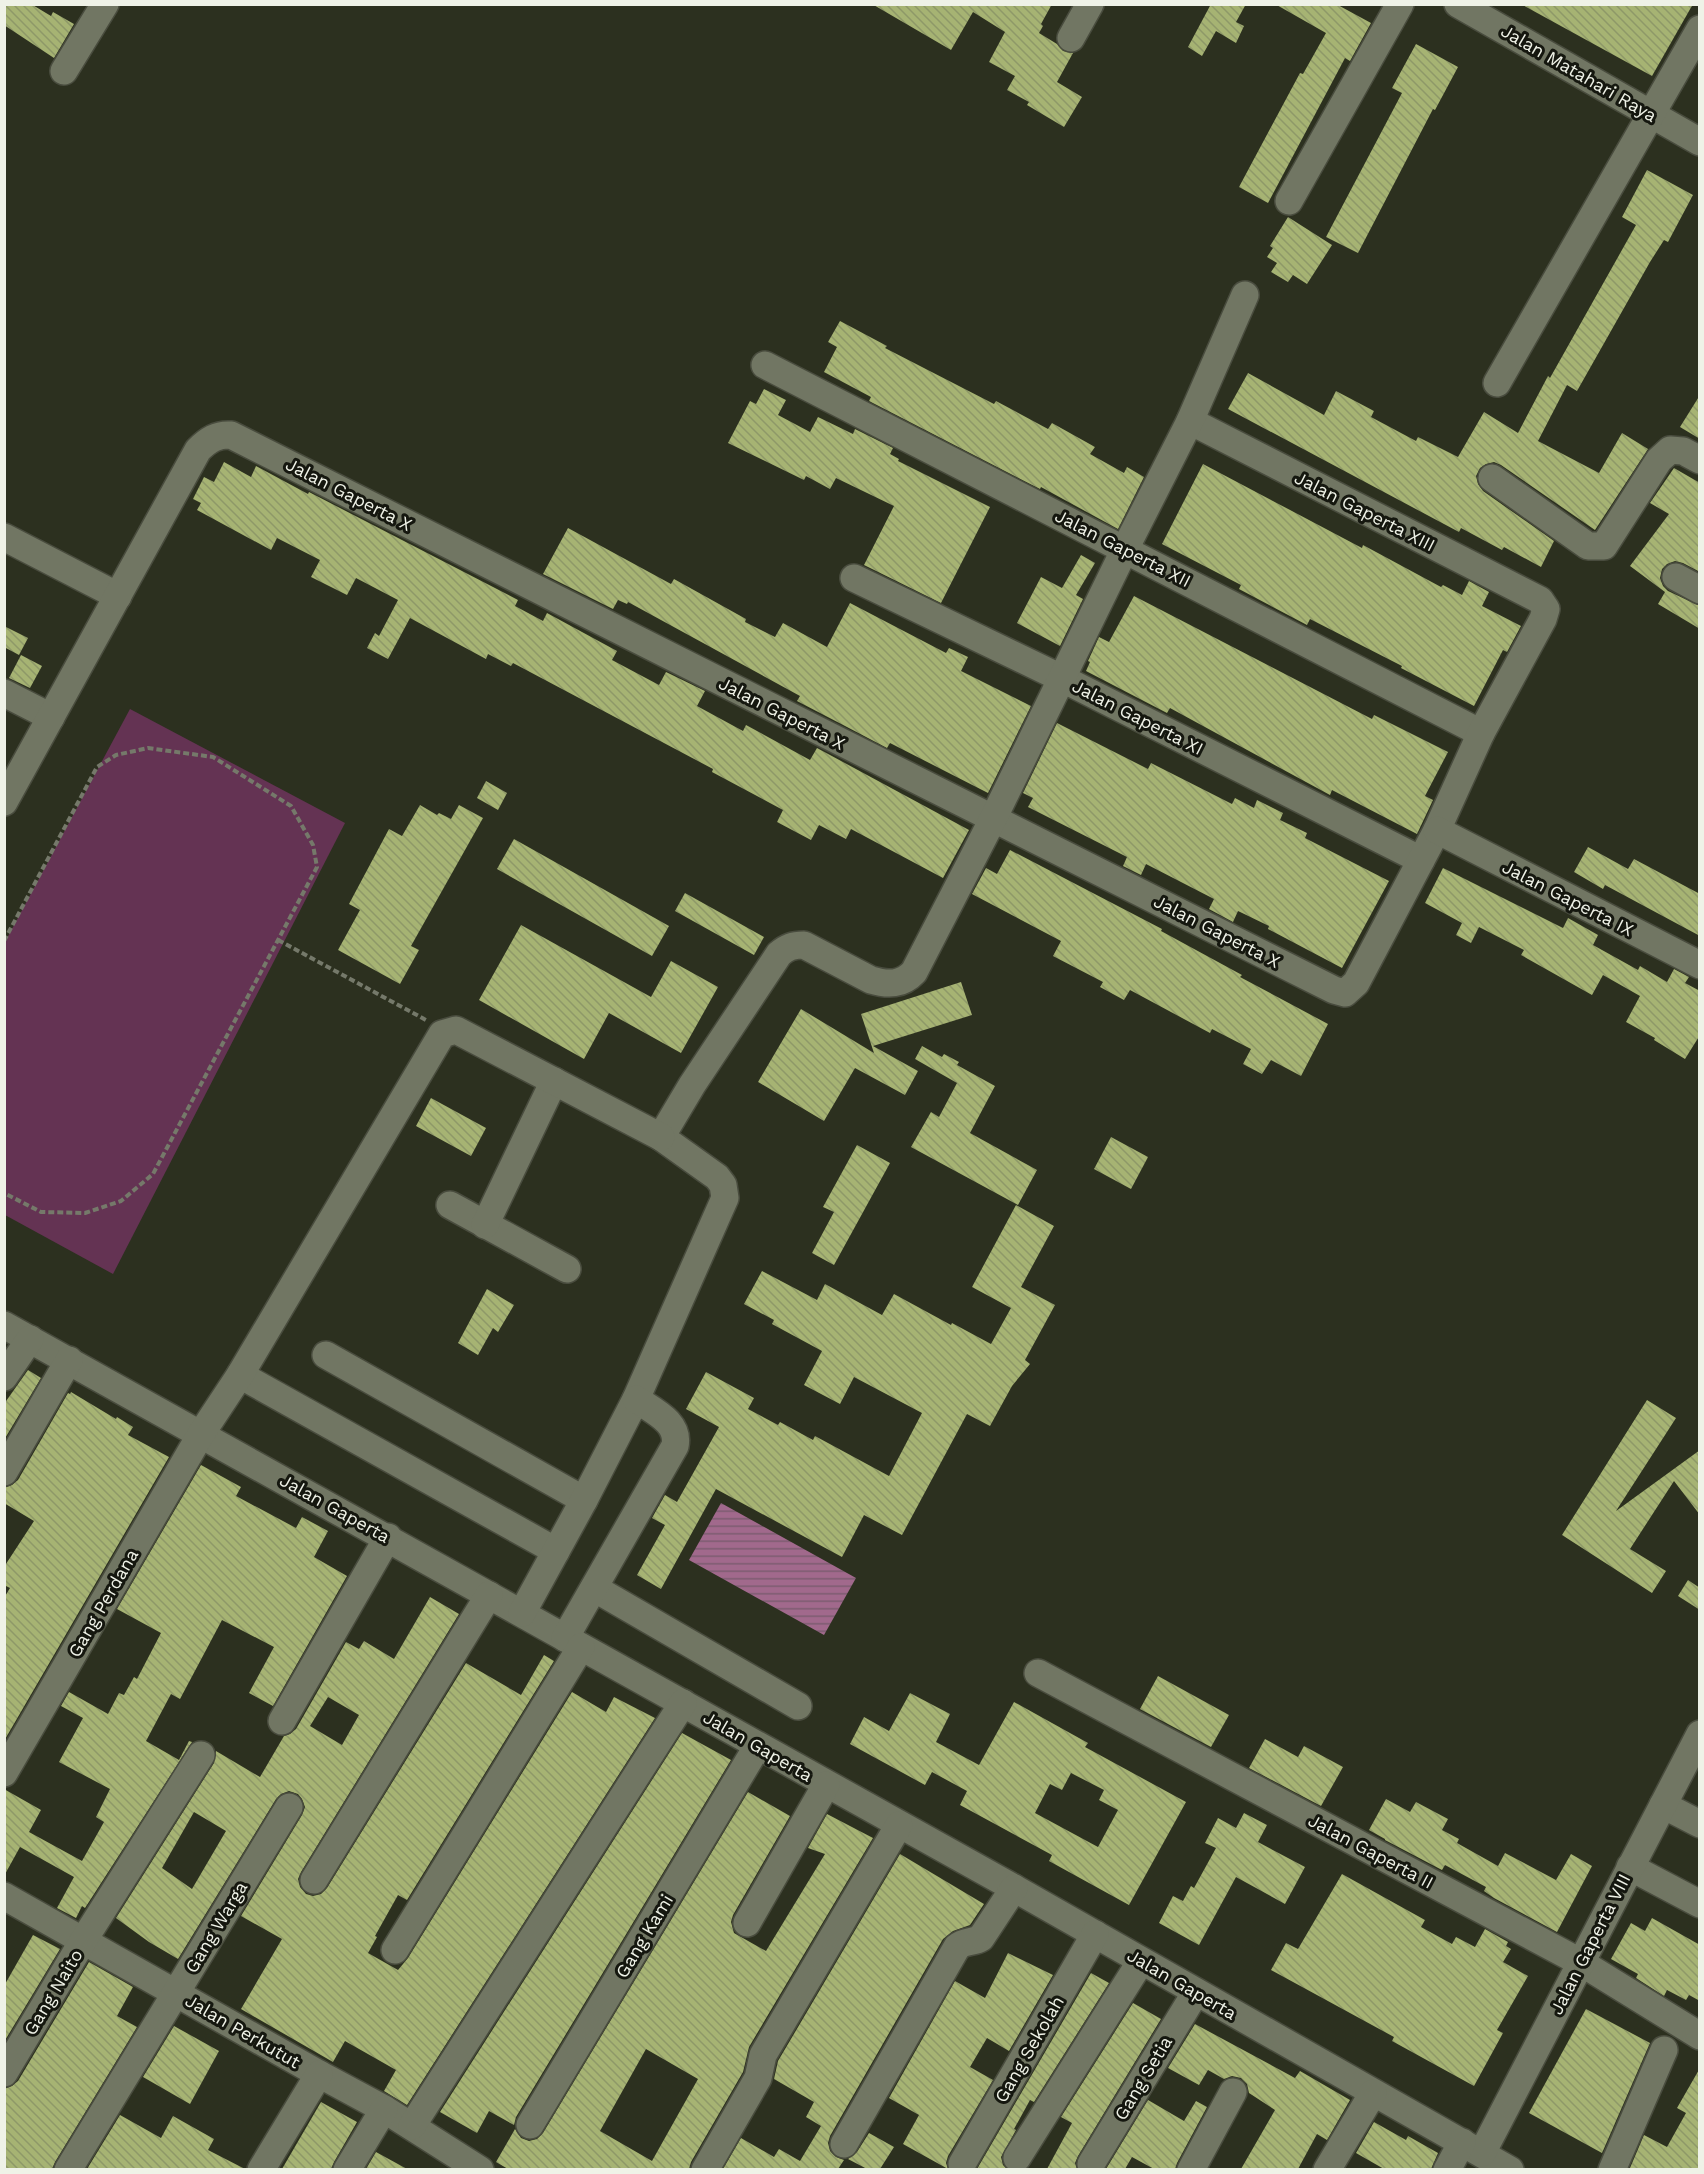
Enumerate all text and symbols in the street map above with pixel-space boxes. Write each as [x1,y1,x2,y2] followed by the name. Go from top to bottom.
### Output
[1497,20,1661,126] street label: Jalan Matahari Raya
[282,453,416,535] street label: Jalan Gaperta X
[1291,467,1439,555] street label: Jalan Gaperta XIII
[1052,505,1194,591] street label: Jalan Gaperta XII
[715,672,849,754] street label: Jalan Gaperta X
[1069,675,1207,759] street label: Jalan Gaperta XI
[1499,856,1637,940] street label: Jalan Gaperta IX
[1150,890,1284,972] street label: Jalan Gaperta X
[276,1469,394,1547] street label: Jalan Gaperta
[64,1545,142,1661] street label: Gang Perdana
[700,1706,816,1786] street label: Jalan Gaperta
[1305,1809,1437,1893] street label: Jalan Gaperta II
[1545,1870,1635,2018] street label: Jalan Gaperta VIII
[180,1877,252,1977] street label: Gang Warga
[611,1890,677,1982] street label: Gang Kami
[1124,1944,1240,2024] street label: Jalan Gaperta
[19,1945,87,2039] street label: Gang Naito
[182,1990,305,2073] street label: Jalan Perkutut
[990,1992,1068,2106] street label: Gang Sekolah
[1110,2032,1176,2124] street label: Gang Setia

